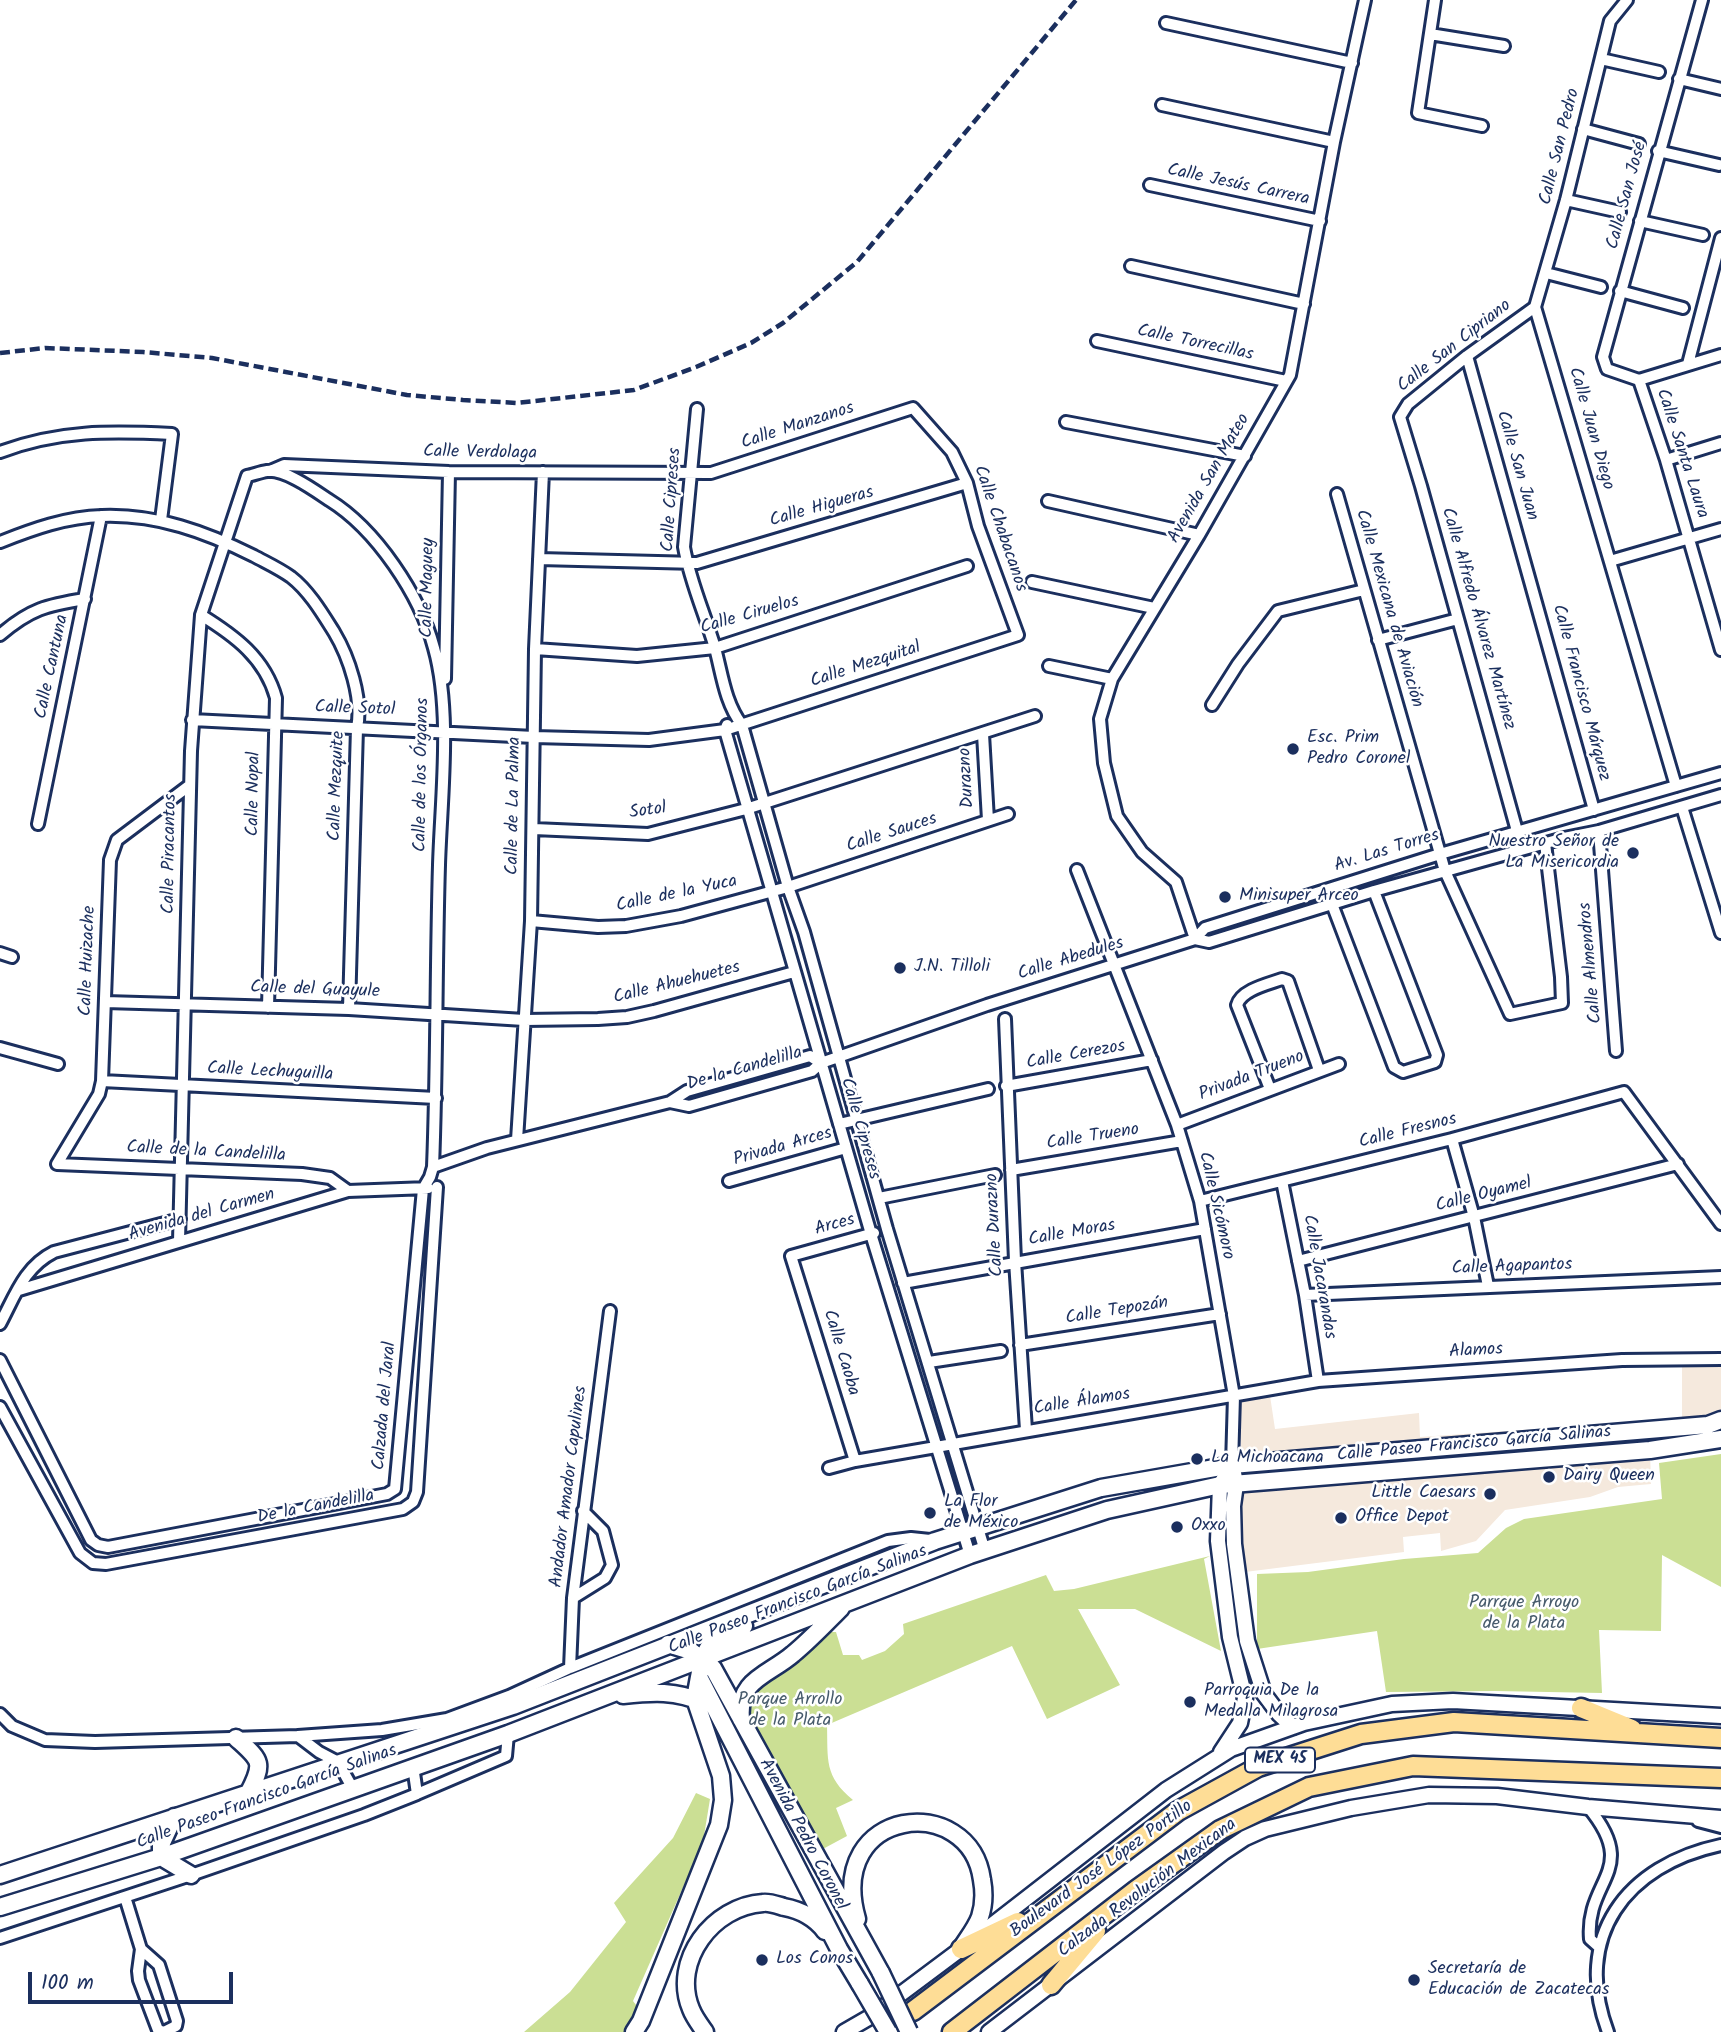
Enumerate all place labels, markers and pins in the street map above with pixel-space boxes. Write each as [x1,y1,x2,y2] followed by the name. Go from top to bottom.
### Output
[1307,728,1410,770] place label: Esc. Prim Pedro Coronel
[1285,741,1301,757] marker: Esc. Prim Pedro Coronel
[1488,832,1619,874] place label: Nuestro Señor de La Misericordia
[1625,845,1641,861] marker: Nuestro Señor de La Misericordia
[1239,886,1359,908] place label: Minisuper Arceo
[1217,889,1233,905] marker: Minisuper Arceo
[914,957,990,979] place label: J.N. Tilloli
[892,960,908,976] marker: J.N. Tilloli
[1211,1448,1324,1470] place label: La Michoacana
[1189,1451,1205,1467] marker: La Michoacana
[1563,1466,1655,1488] place label: Dairy Queen
[1541,1469,1557,1485] marker: Dairy Queen
[1371,1483,1476,1505] place label: Little Caesars
[1482,1486,1498,1502] marker: Little Caesars
[944,1492,1019,1534] place label: La Flor de México
[922,1505,938,1521] marker: La Flor de México
[1355,1507,1449,1529] place label: Office Depot
[1333,1510,1349,1526] marker: Office Depot
[1191,1516,1226,1538] place label: Oxxo
[1169,1519,1185,1535] marker: Oxxo
[1204,1681,1338,1724] place label: Parroquia De la Medalla Milagrosa
[1182,1694,1198,1710] marker: Parroquia De la Medalla Milagrosa
[776,1949,853,1971] place label: Los Conos
[754,1952,770,1968] marker: Los Conos
[1428,1959,1609,2002] place label: Secretaría de Educación de Zacatecas
[1406,1972,1422,1988] marker: Secretaría de Educación de Zacatecas

